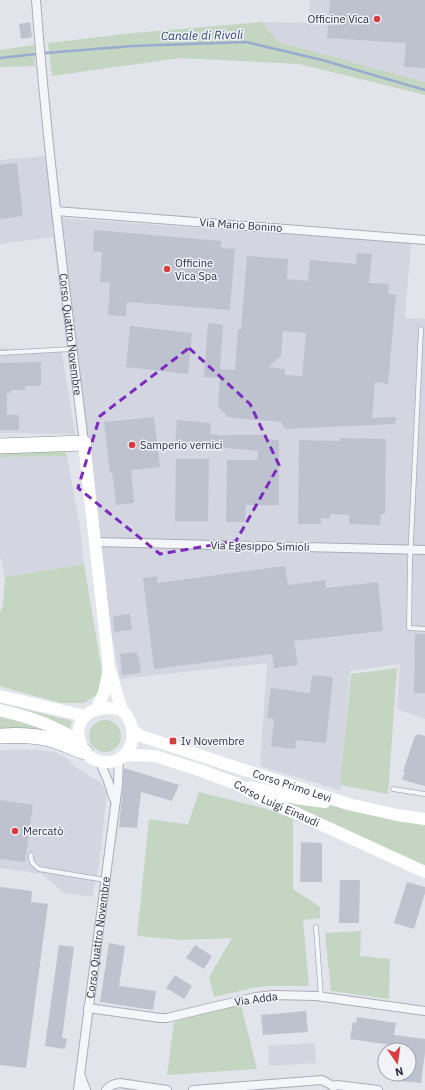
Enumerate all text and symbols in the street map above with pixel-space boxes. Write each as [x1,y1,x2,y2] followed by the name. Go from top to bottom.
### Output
[307,12,369,26] place label: Officine Vica
[372,14,382,24] marker: Officine Vica
[161,27,244,43] water label: Canale di Rivoli
[199,215,283,235] street label: Via Mario Bonino
[175,256,217,283] place label: Officine Vica Spa
[162,264,172,274] marker: Officine Vica Spa
[56,272,85,396] street label: Corso Quattro Novembre
[140,438,223,452] place label: Samperio vernici
[127,440,137,450] marker: Samperio vernici
[210,538,310,554] street label: Via Egesippo Simioli
[181,734,245,748] place label: Iv Novembre
[168,736,178,746] marker: Iv Novembre
[251,766,333,805] street label: Corso Primo Levi
[231,777,322,830] street label: Corso Luigi Einaudi
[23,824,63,838] place label: Mercatò
[10,826,20,836] marker: Mercatò
[83,876,113,999] street label: Corso Quattro Novembre
[233,989,279,1009] street label: Via Adda
[377,1042,417,1082] north arrow
[394,1064,405,1079] text: N

